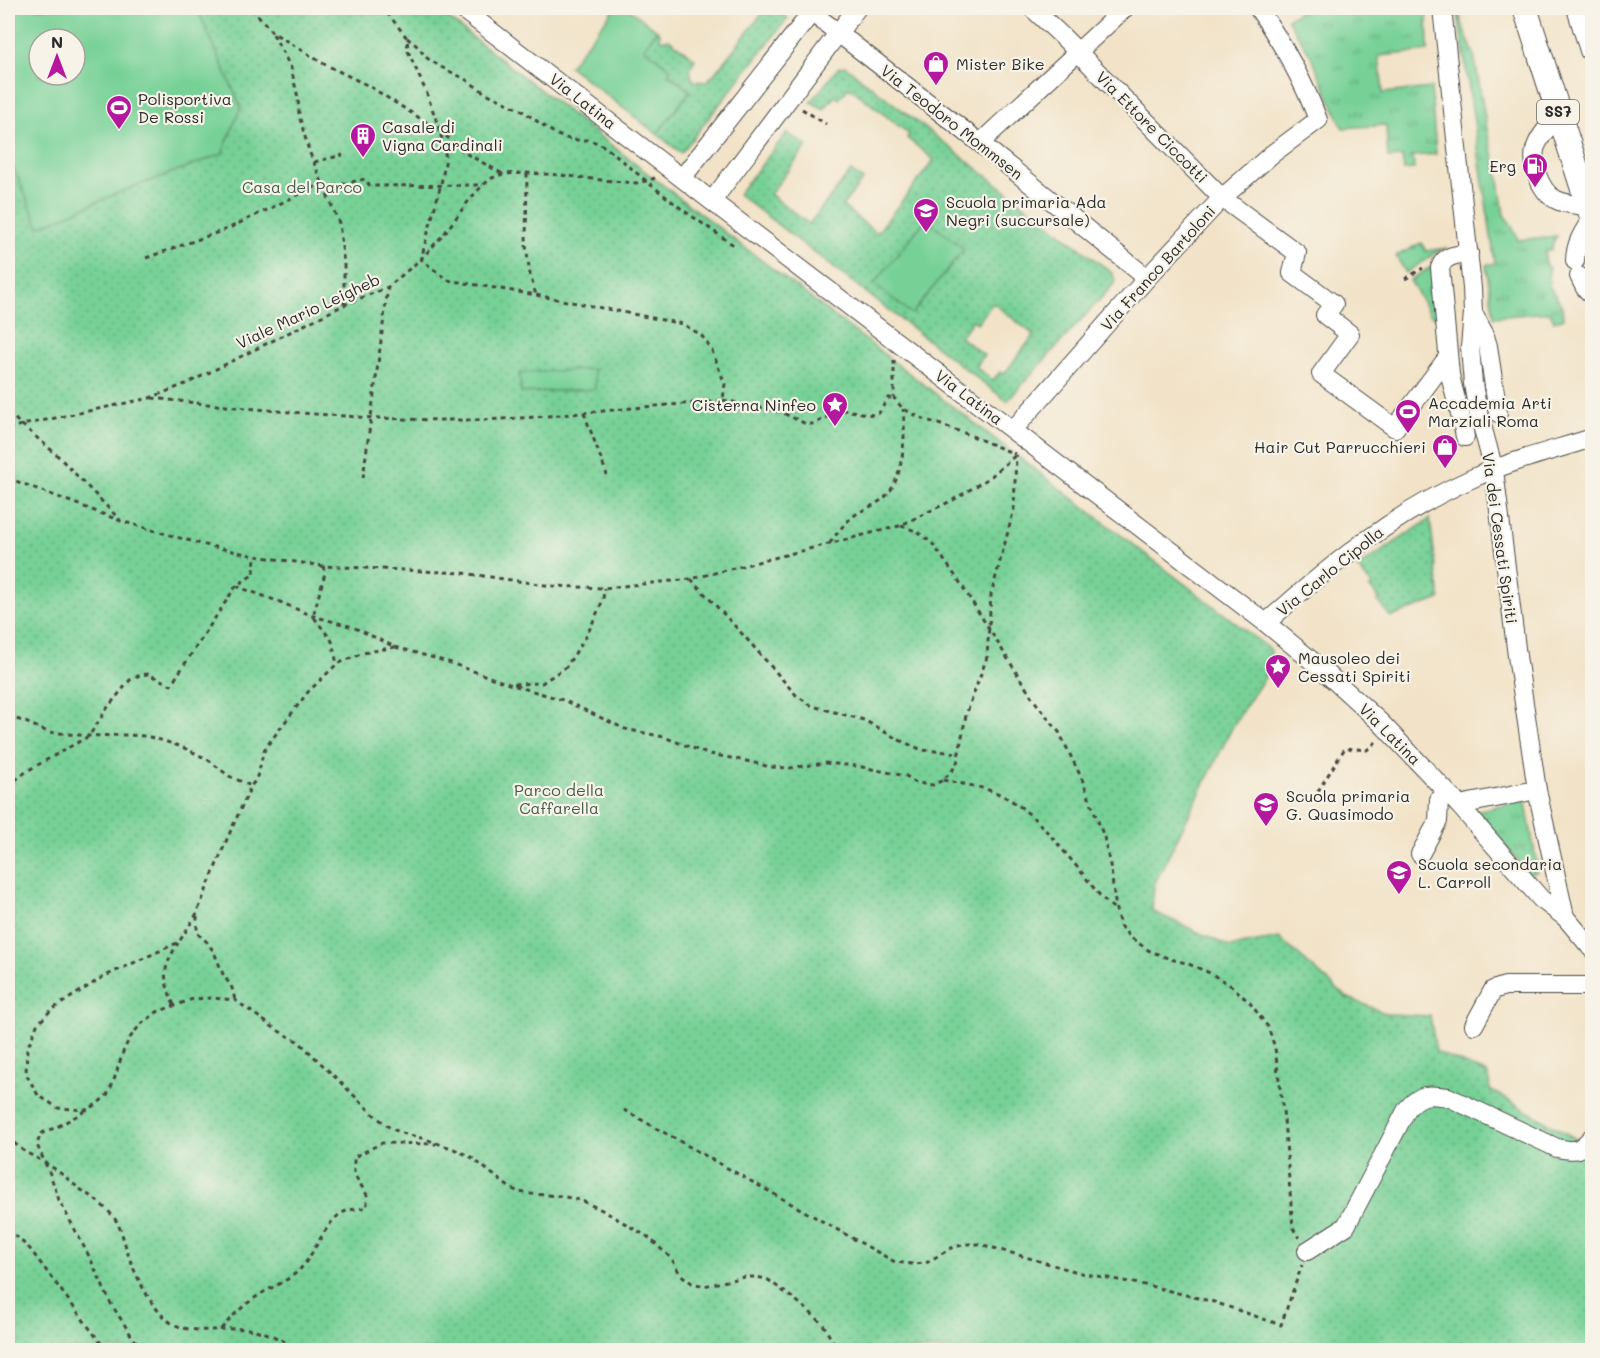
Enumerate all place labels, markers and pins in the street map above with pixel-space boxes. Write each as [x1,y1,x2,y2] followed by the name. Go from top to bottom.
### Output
[921,49,951,87] shop icon: Mister Bike
[956,53,1045,74] place label: Mister Bike
[138,88,232,127] place label: Polisportiva De Rossi
[104,93,134,131] sports icon: Polisportiva De Rossi
[382,116,503,155] place label: Casale di Vigna Cardinali
[348,121,378,159] building icon: Casale di Vigna Cardinali
[1520,151,1550,189] fuel station icon: Erg
[1490,155,1516,176] place label: Erg
[946,191,1107,230] place label: Scuola primaria Ada Negri (succursale)
[911,196,941,234] school or university icon: Scuola primaria Ada Negri (succursale)
[820,390,850,428] place icon: Cisterna Ninfeo
[1428,392,1552,431] place label: Accademia Arti Marziali Roma
[692,394,816,415] place label: Cisterna Ninfeo
[1393,397,1423,435] sports icon: Accademia Arti Marziali Roma
[1430,432,1460,470] shop icon: Hair Cut Parrucchieri
[1254,436,1426,457] place label: Hair Cut Parrucchieri
[1298,647,1411,686] place label: Mausoleo dei Cessati Spiriti
[1263,652,1293,690] place icon: Mausoleo dei Cessati Spiriti
[1286,785,1410,824] place label: Scuola primaria G. Quasimodo
[1251,790,1281,828] school or university icon: Scuola primaria G. Quasimodo
[1418,853,1562,892] place label: Scuola secondaria L. Carroll
[1384,858,1414,896] school or university icon: Scuola secondaria L. Carroll

